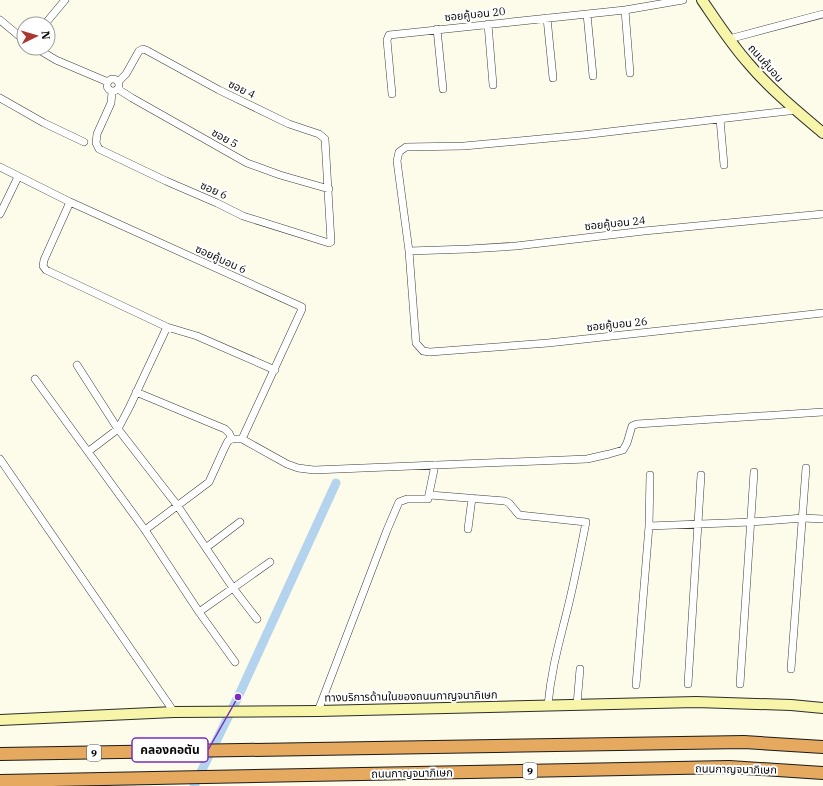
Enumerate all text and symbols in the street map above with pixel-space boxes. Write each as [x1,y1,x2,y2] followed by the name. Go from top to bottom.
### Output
[444,4,507,24] street label: ซอยคู้บอน 20
[16,16,56,56] north arrow
[39,30,53,40] text: N
[745,41,787,85] street label: ถนนคู้บอน
[226,77,258,102] street label: ซอย 4
[209,125,241,151] street label: ซอย 5
[198,178,230,202] street label: ซอย 6
[584,213,647,233] street label: ซอยคู้บอน 24
[193,242,249,276] street label: ซอยคู้บอน 6
[586,314,648,334] street label: ซอยคู้บอน 26
[324,687,498,705] street label: ทางบริการด้านในของถนนกาญจนาภิเษก
[132,738,208,762] callout: คลองคอตัน
[140,742,200,757] text: คลองคอตัน
[87,745,101,761] road number: 9
[695,761,777,777] street label: ถนนกาญจนาภิเษก
[523,763,537,779] road number: 9
[371,765,453,781] street label: ถนนกาญจนาภิเษก

